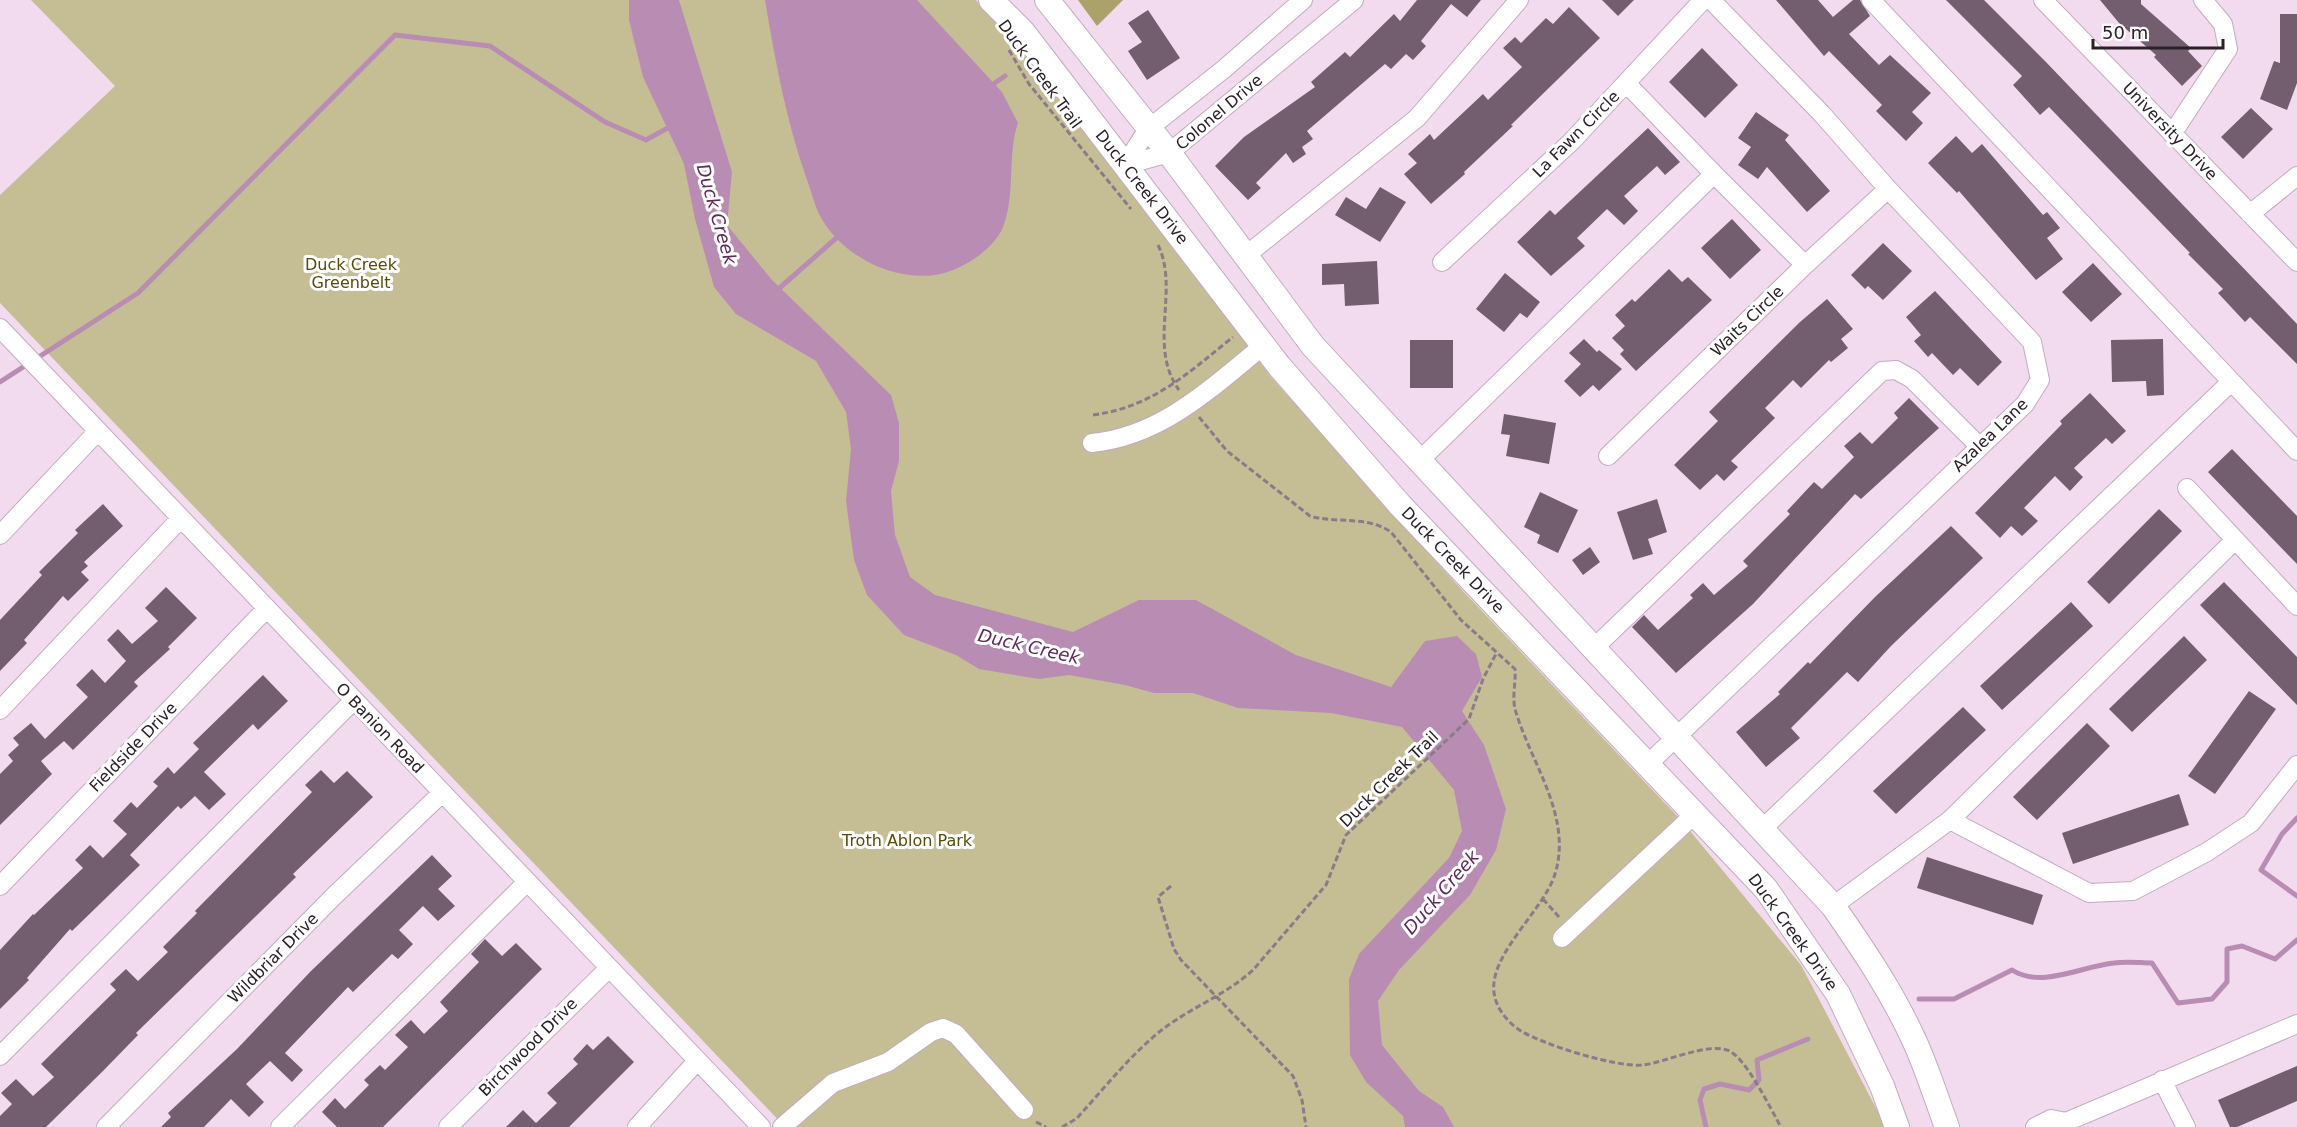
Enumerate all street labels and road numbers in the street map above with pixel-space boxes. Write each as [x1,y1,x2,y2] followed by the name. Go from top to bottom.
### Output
[994,16,1086,132] street label: Duck Creek Trail
[1172,70,1266,154] street label: Colonel Drive
[2119,78,2221,184] street label: University Drive
[1529,87,1623,181] street label: La Fawn Circle
[1092,126,1192,248] street label: Duck Creek Drive
[1707,282,1787,360] street label: Waits Circle
[1949,394,2031,476] street label: Azalea Lane
[1398,503,1508,617] street label: Duck Creek Drive
[332,679,428,777] street label: O Banion Road
[85,698,181,796] street label: Fieldside Drive
[1336,727,1442,831] street label: Duck Creek Trail
[1744,870,1842,994] street label: Duck Creek Drive
[224,909,322,1007] street label: Wildbriar Drive
[475,994,581,1100] street label: Birchwood Drive

